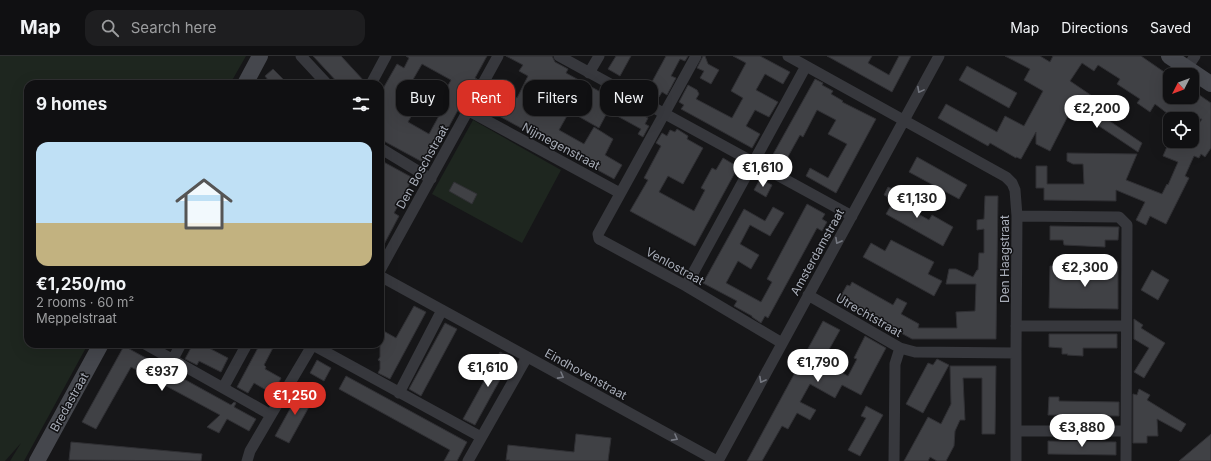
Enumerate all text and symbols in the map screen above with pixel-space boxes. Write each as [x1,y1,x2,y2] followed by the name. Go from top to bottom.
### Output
[85,10,365,46] search box
[20,16,61,39] text: Map
[99,17,121,39] icon: search
[131,18,216,37] text: Search here
[1010,19,1039,36] text: Map
[1061,19,1128,36] text: Directions
[1150,19,1191,36] text: Saved
[1163,68,1199,104] north arrow
[1163,68,1199,148] map controls
[396,80,449,116] chip: Buy
[457,80,515,116] chip: Rent
[523,80,592,116] chip: Filters
[600,80,658,116] chip: New
[917,86,925,93] one-way arrow
[350,93,372,115] icon: filters
[36,94,107,114] text: 9 homes
[1064,95,1130,129] pin: €2,200
[1073,100,1121,116] text: €2,200
[1163,112,1199,148] button: locate
[520,119,603,173] street label: Nijmegenstraat
[393,122,451,212] street label: Den Boschstraat
[730,154,796,188] pin: €1,610
[742,159,784,175] text: €1,610
[168,168,240,240] icon: home
[884,185,950,219] pin: €1,130
[897,190,937,206] text: €1,130
[787,206,847,298] street label: Amsterdamstraat
[997,215,1012,303] street label: Den Haagstraat
[835,237,843,245] one-way arrow
[643,244,707,288] street label: Venlostraat
[1052,254,1118,288] pin: €2,300
[1061,259,1109,275] text: €2,300
[36,274,126,294] text: €1,250/mo
[833,290,905,340] street label: Utrechtstraat
[36,294,134,310] text: 2 rooms · 60 m²
[36,310,117,326] text: Meppelstraat
[542,345,630,403] street label: Eindhovenstraat
[785,349,851,383] pin: €1,790
[455,354,521,388] pin: €1,610
[796,354,840,370] text: €1,790
[138,358,186,392] pin: €937
[467,359,509,375] text: €1,610
[145,363,179,379] text: €937
[47,370,91,434] street label: Bredastraat
[557,371,564,378] one-way arrow
[760,376,767,383] one-way arrow
[262,382,328,416] pin: €1,250
[273,387,317,403] text: €1,250
[1049,414,1115,448] pin: €3,880
[1059,419,1105,435] text: €3,880
[671,434,678,441] one-way arrow

